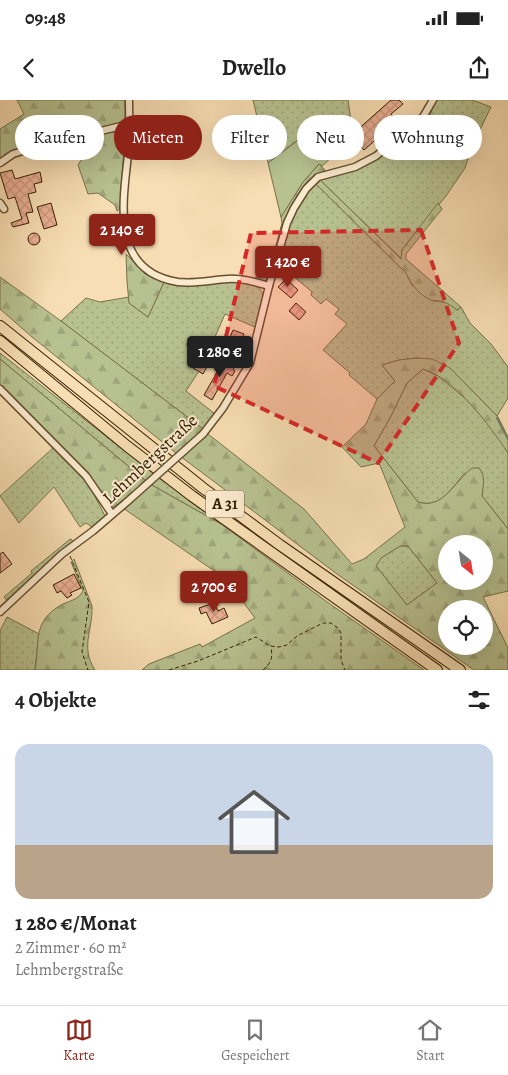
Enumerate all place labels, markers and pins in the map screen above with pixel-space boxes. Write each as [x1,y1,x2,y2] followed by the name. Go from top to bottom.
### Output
[76,214,168,256] pin: 2 140 €
[242,246,334,288] pin: 1 420 €
[174,336,266,378] pin: 1 280 €
[168,570,260,613] pin: 2 700 €

